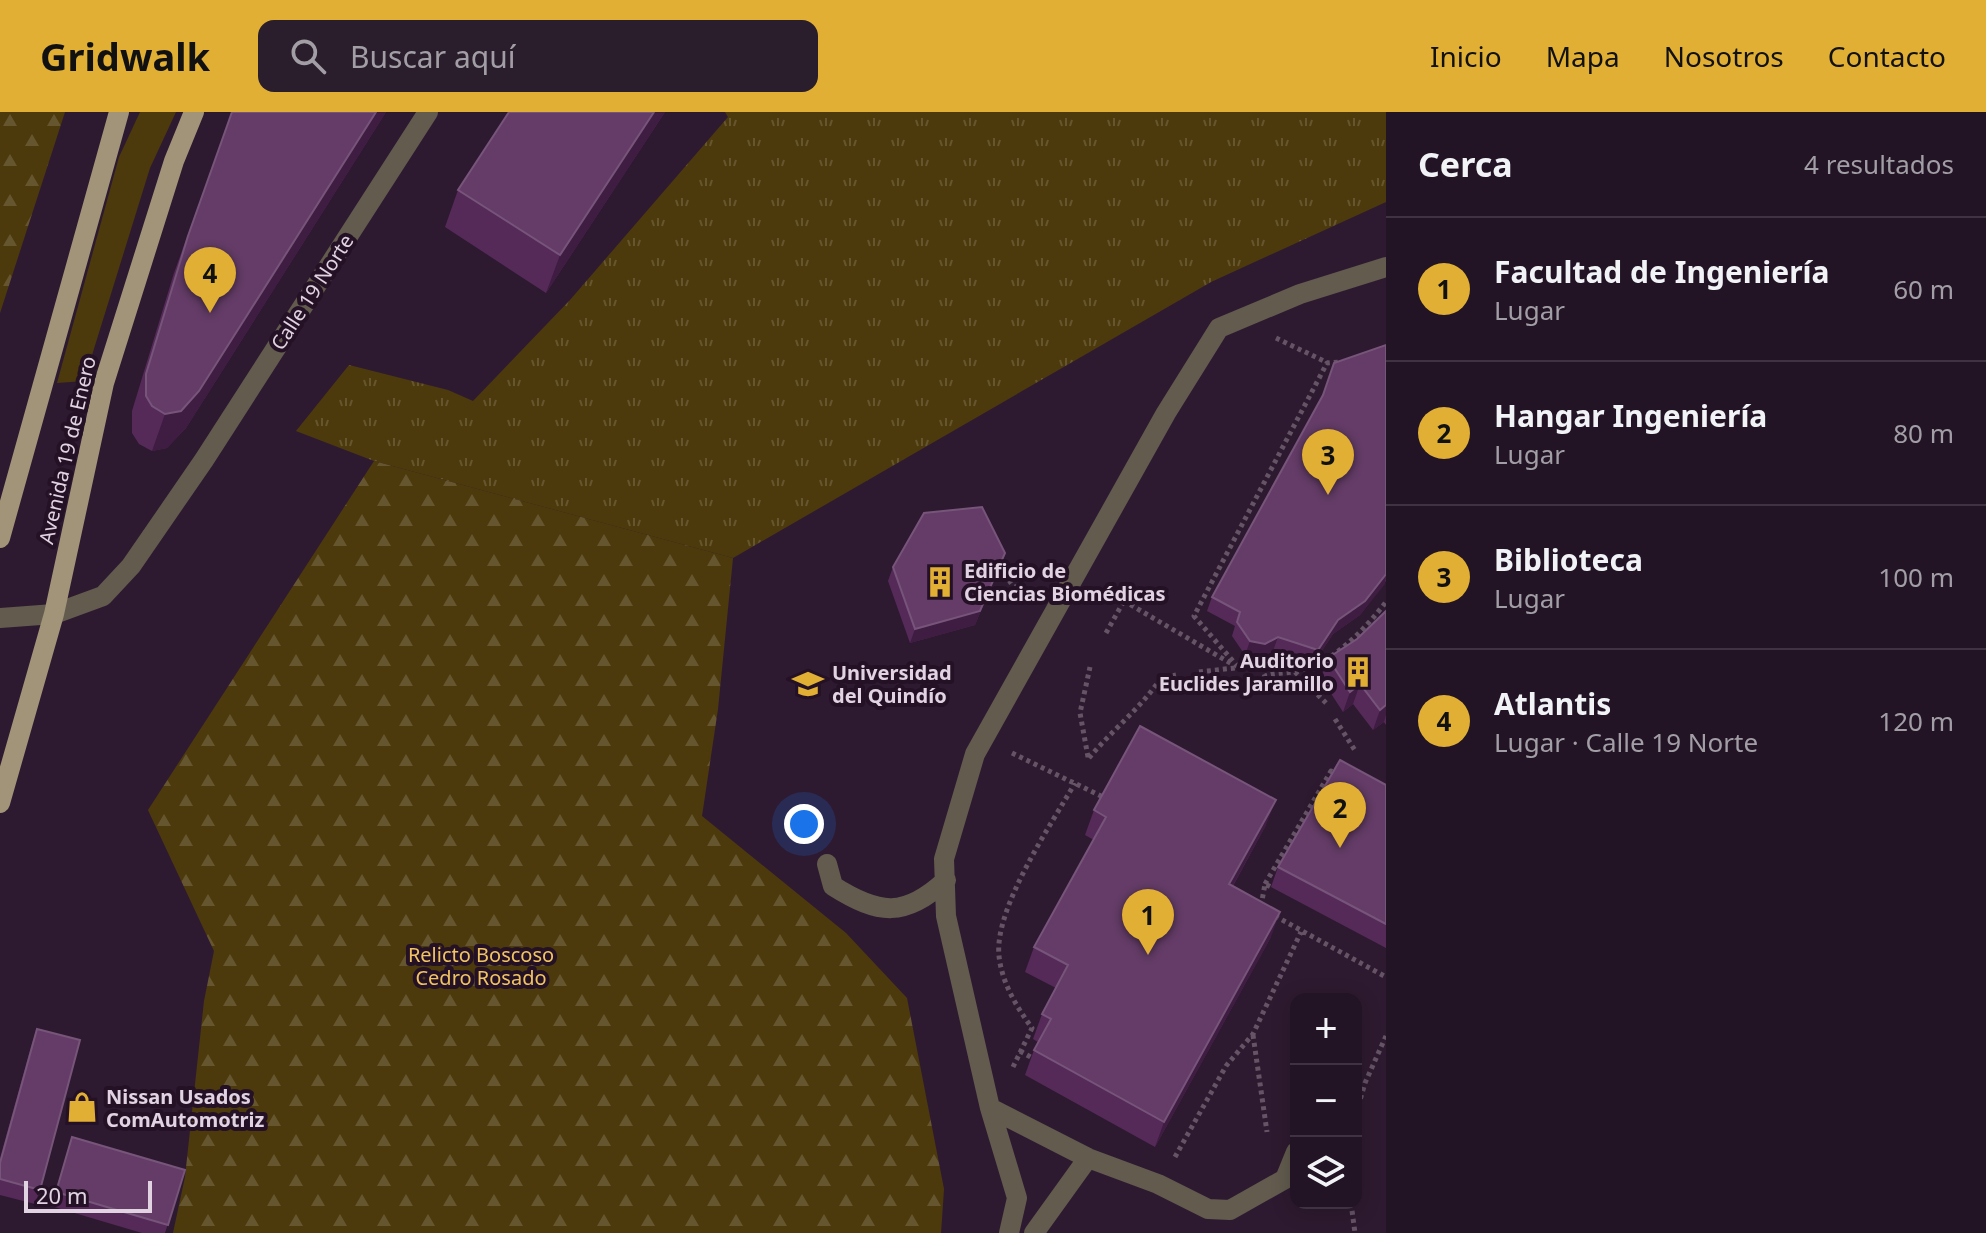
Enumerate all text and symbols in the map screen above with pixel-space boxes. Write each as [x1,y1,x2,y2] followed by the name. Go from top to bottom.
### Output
[258,20,818,92] search box
[40,30,210,82] text: Gridwalk
[286,34,330,78] icon: search
[350,36,515,77] text: Buscar aquí
[1430,37,1502,75] text: Inicio
[1546,37,1620,75] text: Mapa
[1664,37,1784,75] text: Nosotros
[1828,37,1946,75] text: Contacto
[1418,141,1513,187] text: Cerca
[1804,146,1954,182] text: 4 resultados
[265,229,359,355] street label: Calle 19 Norte
[184,247,236,313] pin: 4
[1494,251,1830,292] text: Facultad de Ingeniería
[1437,271,1451,307] text: 1
[1893,271,1954,307] text: 60 m
[1494,292,1565,328] text: Lugar
[32,353,102,547] street label: Avenida 19 de Enero
[1494,395,1767,436] text: Hangar Ingeniería
[1437,415,1451,451] text: 2
[1893,415,1954,451] text: 80 m
[1302,429,1354,495] pin: 3
[1494,436,1565,472] text: Lugar
[1494,539,1643,580] text: Biblioteca
[964,557,1165,607] place label: Edificio de Ciencias Biomédicas
[1437,559,1451,595] text: 3
[1878,559,1954,595] text: 100 m
[923,565,957,599] building icon: Edificio de Ciencias Biomédicas
[1494,580,1565,616] text: Lugar
[1159,647,1334,697] place label: Auditorio Euclides Jaramillo
[1341,655,1375,689] building icon: Auditorio Euclides Jaramillo
[832,659,952,709] place label: Universidad del Quindío
[791,667,825,701] school or university icon: Universidad del Quindío
[1494,683,1611,724] text: Atlantis
[1437,703,1451,739] text: 4
[1878,703,1954,739] text: 120 m
[1494,724,1758,760] text: Lugar · Calle 19 Norte
[1314,782,1366,848] pin: 2
[784,804,824,844] your location
[1122,889,1174,955] pin: 1
[408,941,554,991] park label: Relicto Boscoso Cedro Rosado
[1290,993,1362,1209] map controls
[1290,993,1362,1065] button: +
[1290,1065,1362,1137] button: −
[106,1083,264,1133] place label: Nissan Usados ComAutomotriz
[65,1090,99,1124] shop icon: Nissan Usados ComAutomotriz
[1290,1137,1362,1209] button: layers
[24,1177,152,1213] scale bar
[36,1180,87,1210] text: 20 m

